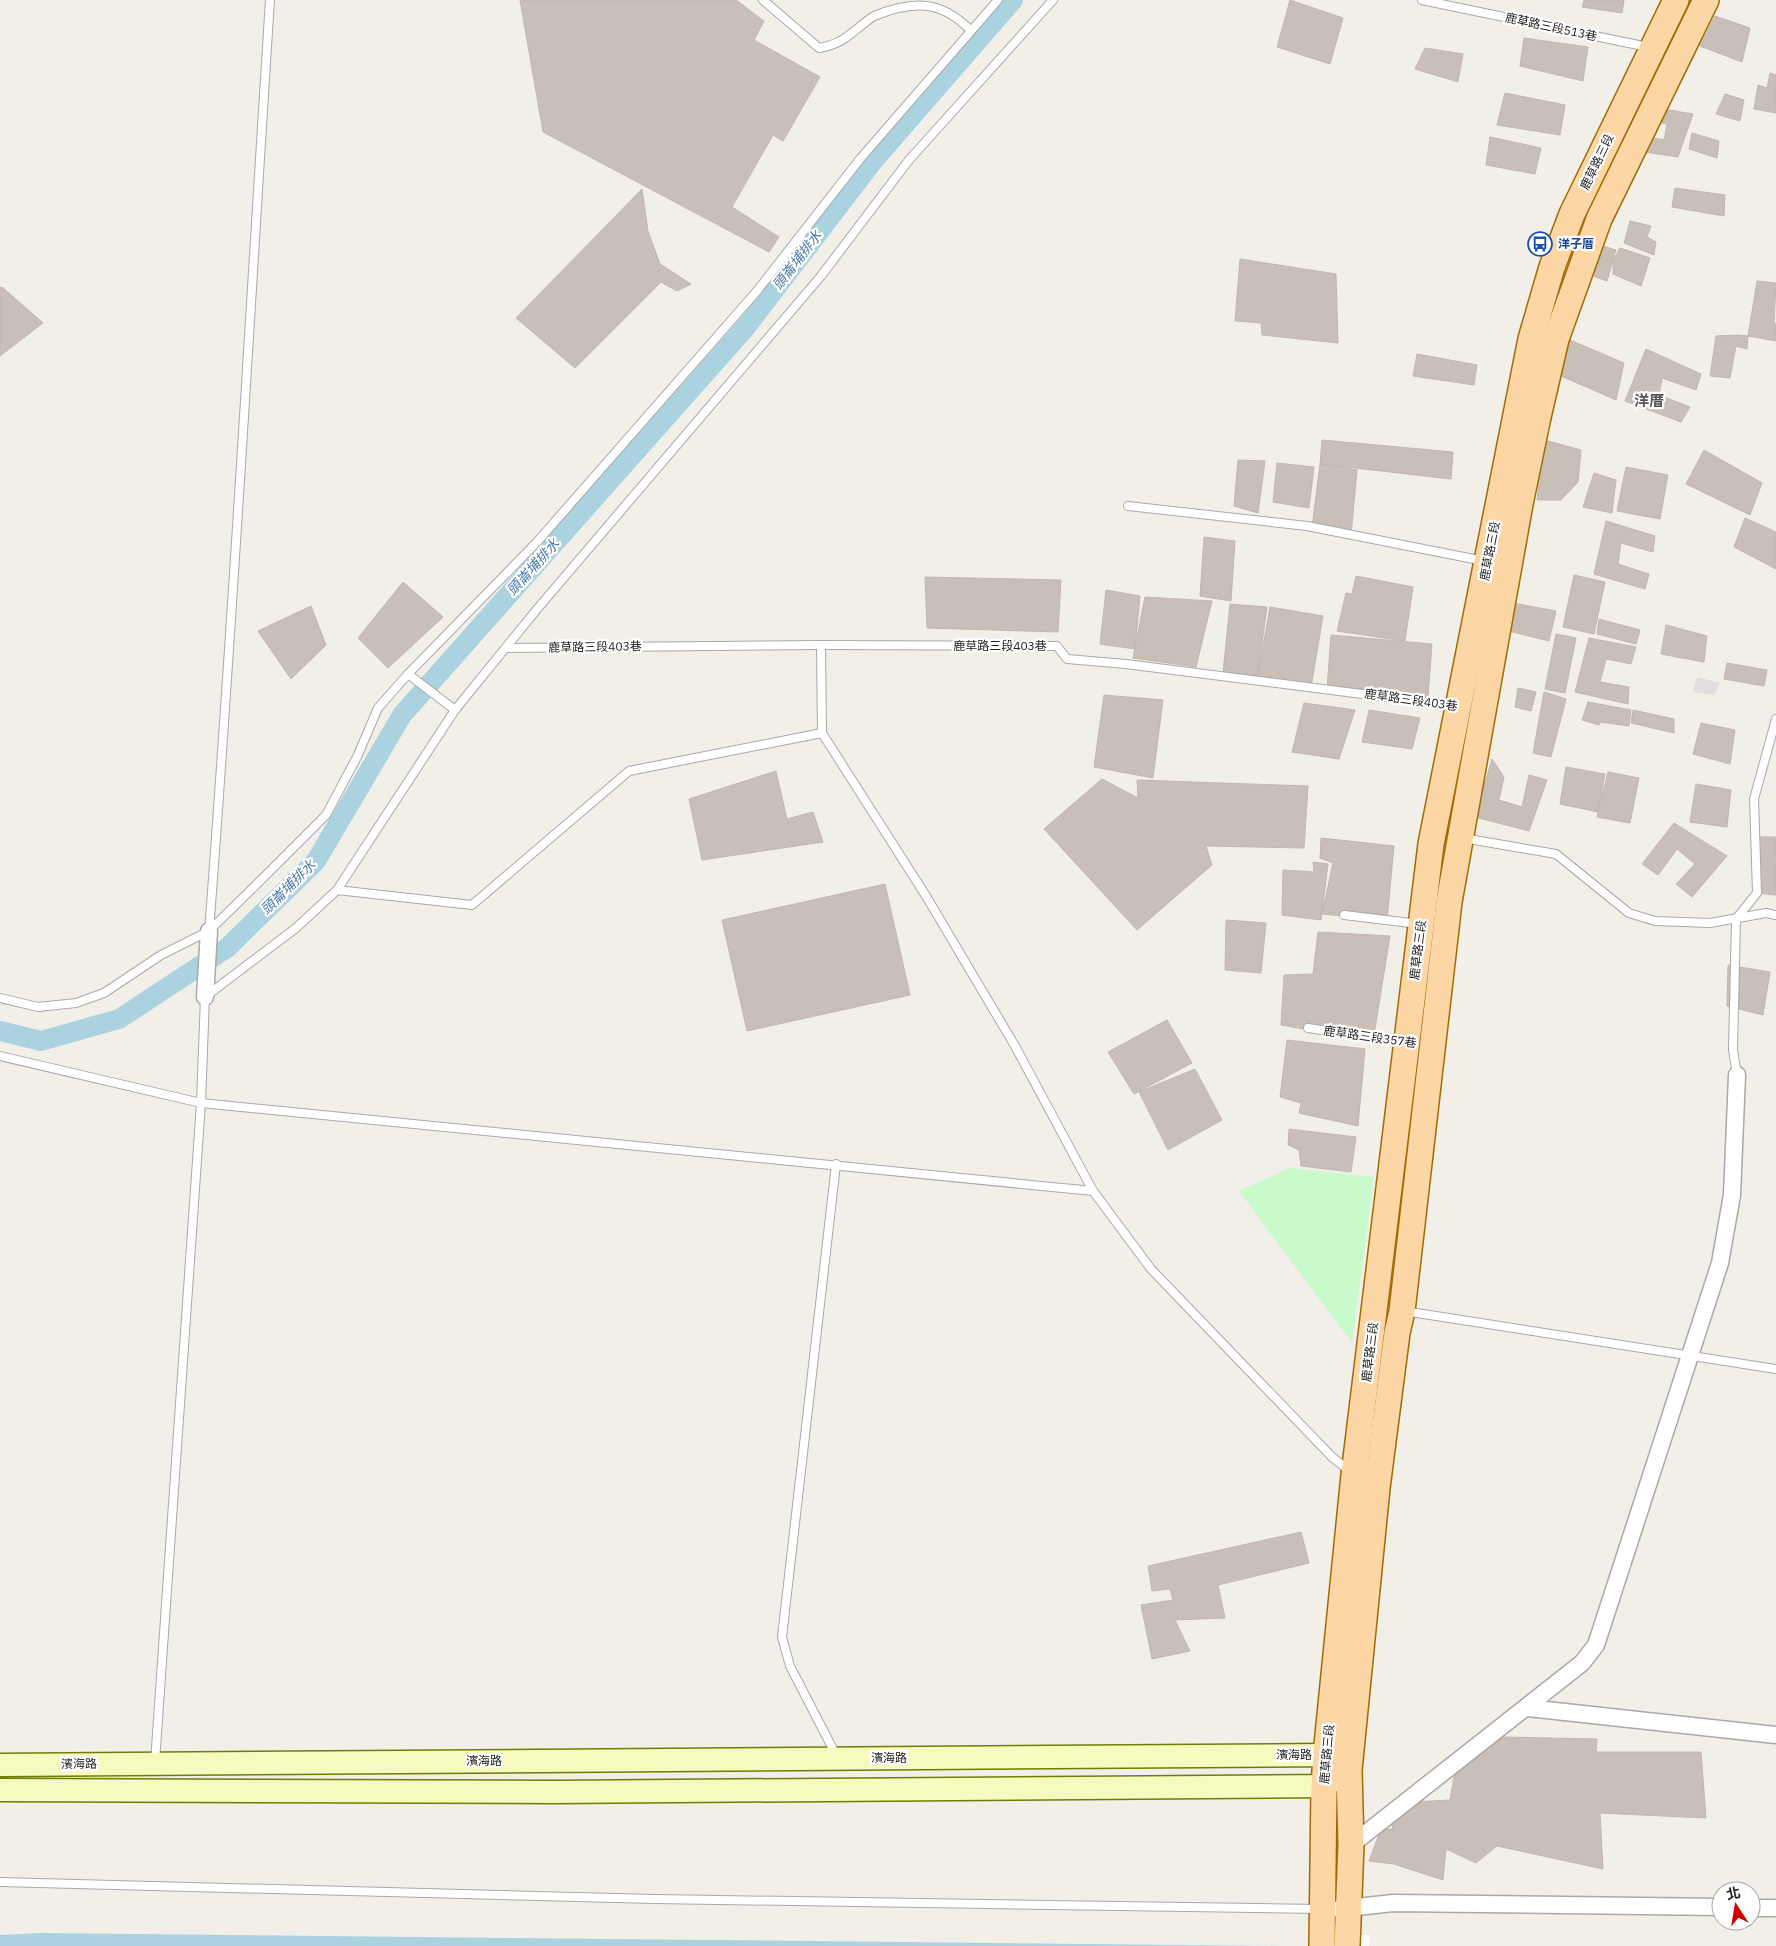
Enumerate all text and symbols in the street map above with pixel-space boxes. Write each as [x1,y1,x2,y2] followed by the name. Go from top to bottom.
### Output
[1504,9,1598,44] street label: 鹿草路三段513巷
[1577,132,1616,192] street label: 鹿草路三段
[768,226,826,293] water label: 頭崙埔排水
[1527,231,1553,257] bus stop icon: 洋子厝
[1558,236,1594,251] place label: 洋子厝
[1634,391,1664,410] district label: 洋厝
[1476,520,1503,582] street label: 鹿草路三段
[503,534,564,599] water label: 頭崙埔排水
[548,638,642,655] street label: 鹿草路三段403巷
[953,638,1047,653] street label: 鹿草路三段403巷
[1364,686,1458,713] street label: 鹿草路三段403巷
[257,855,320,918] water label: 頭崙埔排水
[1406,919,1429,981] street label: 鹿草路三段
[1323,1023,1417,1050] street label: 鹿草路三段357巷
[1358,1321,1381,1383] street label: 鹿草路三段
[1316,1723,1337,1785] street label: 鹿草路三段
[1276,1747,1312,1762] street label: 濱海路
[871,1750,907,1765] street label: 濱海路
[466,1753,502,1768] street label: 濱海路
[61,1756,97,1771] street label: 濱海路
[1711,1881,1761,1931] north arrow
[1725,1883,1742,1904] text: 北

